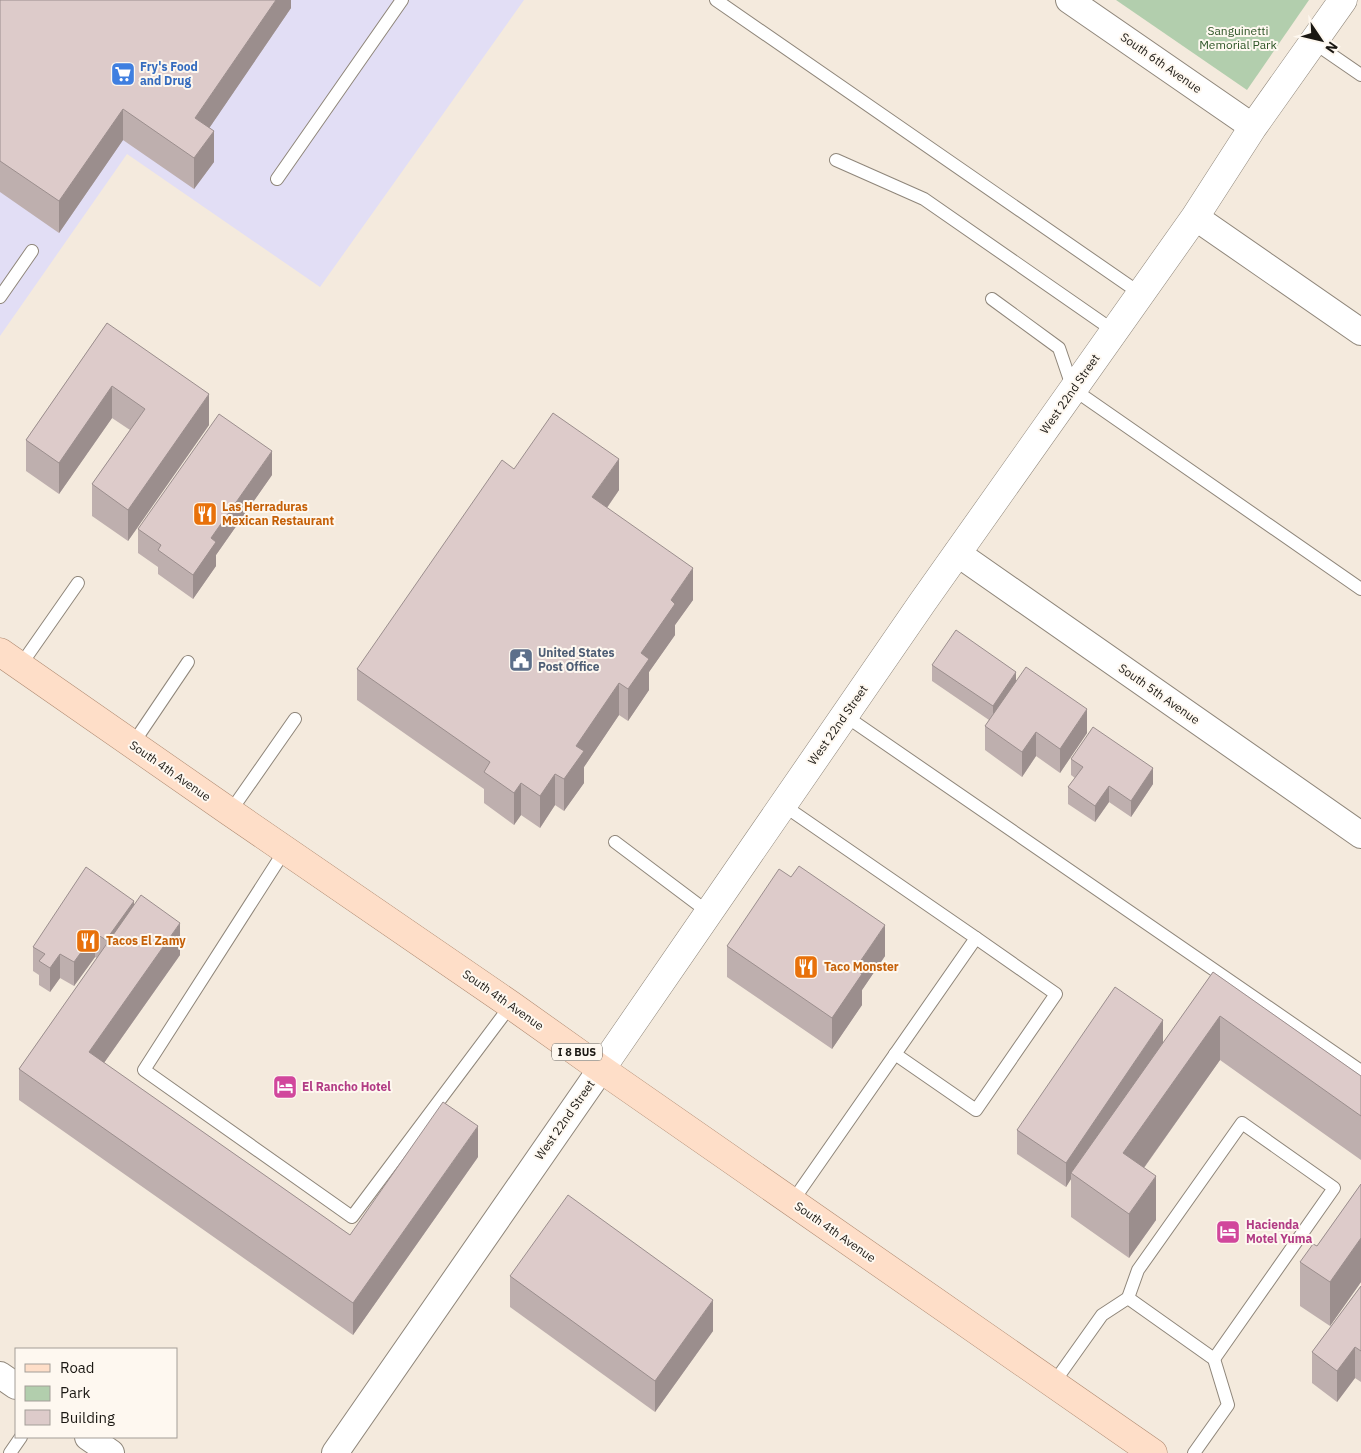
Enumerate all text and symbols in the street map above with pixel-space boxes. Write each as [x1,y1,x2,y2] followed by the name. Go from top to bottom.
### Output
[1296,15,1346,65] north arrow
[1199,23,1278,52] park label: Sanguinetti Memorial Park
[1118,29,1205,96] street label: South 6th Avenue
[1321,38,1342,57] text: N
[140,59,198,88] place label: Fry's Food and Drug
[110,61,136,87] supermarket icon: Fry's Food and Drug
[1037,351,1103,436] street label: West 22nd Street
[222,499,334,528] place label: Las Herraduras Mexican Restaurant
[192,501,218,527] restaurant icon: Las Herraduras Mexican Restaurant
[538,645,614,674] place label: United States Post Office
[508,647,534,673] public building icon: United States Post Office
[1116,660,1203,727] street label: South 5th Avenue
[805,682,871,767] street label: West 22nd Street
[127,737,214,804] street label: South 4th Avenue
[75,928,101,954] restaurant icon: Tacos El Zamy
[106,933,186,948] place label: Tacos El Zamy
[793,954,819,980] restaurant icon: Taco Monster
[824,959,899,974] place label: Taco Monster
[460,966,547,1033] street label: South 4th Avenue
[552,1044,602,1060] road number: I 8 BUS
[272,1074,298,1100] hotel icon: El Rancho Hotel
[532,1077,598,1162] street label: West 22nd Street
[302,1079,391,1094] place label: El Rancho Hotel
[792,1198,879,1265] street label: South 4th Avenue
[1246,1217,1312,1246] place label: Hacienda Motel Yuma
[1215,1219,1241,1245] hotel icon: Hacienda Motel Yuma
[15,1348,178,1438] legend
[60,1358,95,1377] text: Road
[60,1383,90,1402] text: Park
[60,1408,115,1427] text: Building

